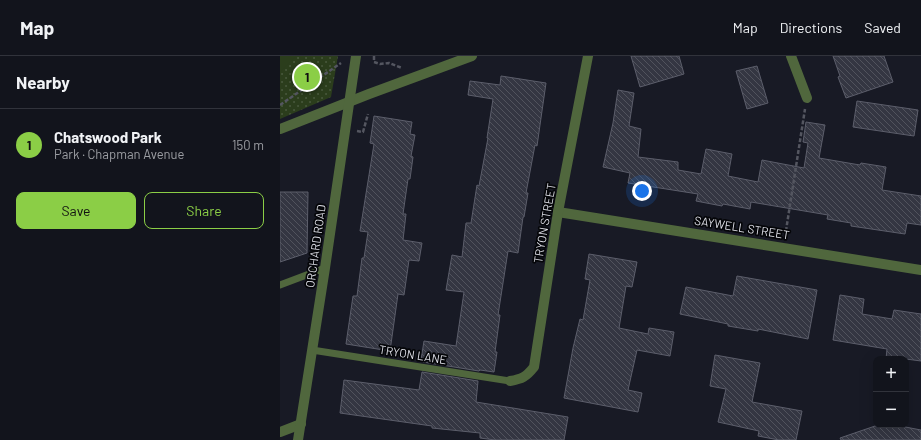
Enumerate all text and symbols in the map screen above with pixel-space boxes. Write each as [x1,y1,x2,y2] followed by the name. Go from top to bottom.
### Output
[20,16,54,39] text: Map
[733,19,758,36] text: Map
[780,19,842,36] text: Directions
[864,19,901,36] text: Saved
[294,62,320,92] pin: 1
[16,72,70,92] text: Nearby
[54,128,162,146] text: Chatswood Park
[27,137,31,153] text: 1
[232,137,264,153] text: 150 m
[54,146,185,162] text: Park · Chapman Avenue
[632,181,652,201] your location
[530,182,558,264] street label: TRYON STREET
[16,192,136,229] button: Save
[144,192,264,229] button: Share
[302,203,328,289] street label: ORCHARD ROAD
[693,213,791,241] street label: SAYWELL STREET
[378,342,448,366] street label: TRYON LANE
[873,356,909,428] map controls
[873,356,909,392] button: +
[873,392,909,428] button: −

